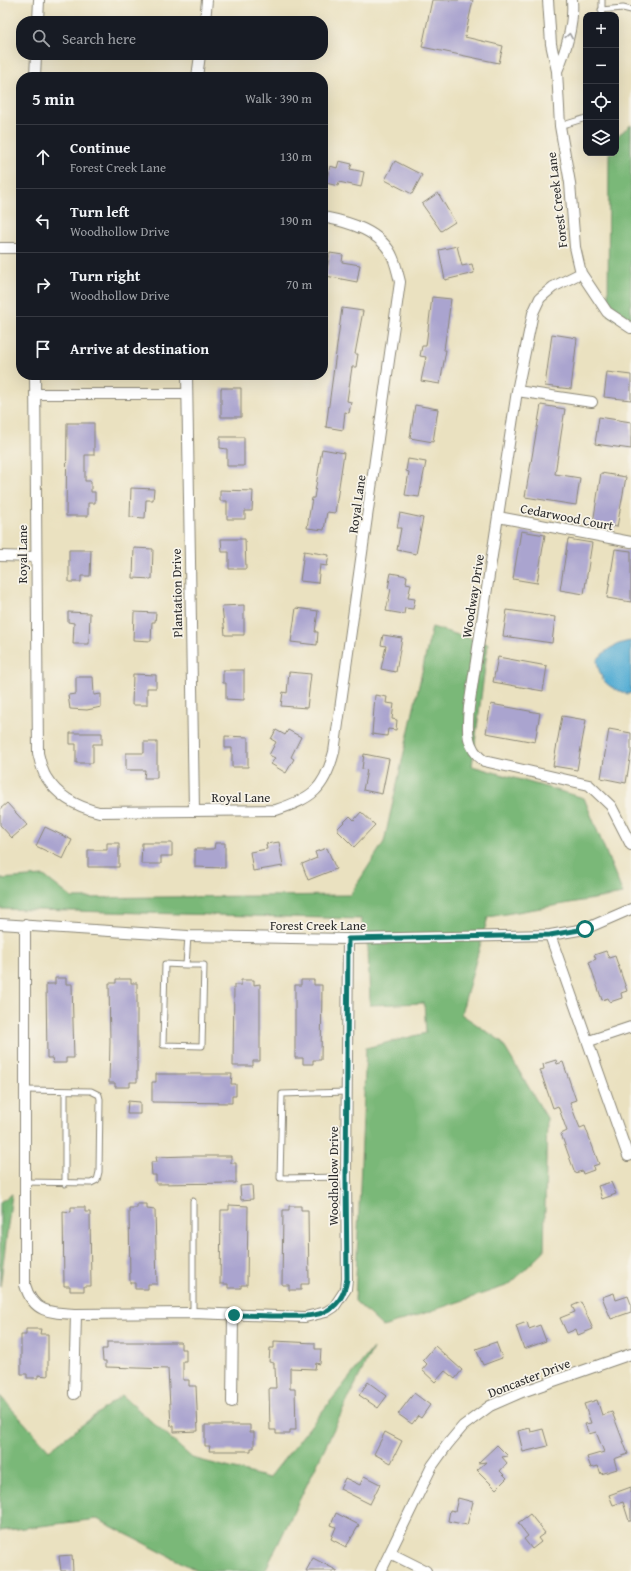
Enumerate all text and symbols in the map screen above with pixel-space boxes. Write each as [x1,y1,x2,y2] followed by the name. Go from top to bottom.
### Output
[583,12,619,156] map controls
[583,12,619,48] button: +
[16,16,328,60] search box
[30,27,52,49] icon: search
[62,28,136,49] text: Search here
[564,33,573,40] one-way arrow
[583,48,619,84] button: −
[583,84,619,120] button: locate
[32,86,74,111] text: 5 min
[245,89,312,108] text: Walk · 390 m
[583,120,619,156] button: layers
[70,137,131,158] text: Continue
[32,146,54,168] icon: ahead
[280,147,312,166] text: 130 m
[542,151,572,249] street label: Forest Creek Lane
[70,158,166,177] text: Forest Creek Lane
[70,201,129,222] text: Turn left
[32,210,54,232] icon: left
[280,211,312,230] text: 190 m
[70,222,170,241] text: Woodhollow Drive
[70,265,141,286] text: Turn right
[32,274,54,296] icon: right
[286,275,312,294] text: 70 m
[70,286,170,305] text: Woodhollow Drive
[32,338,54,360] icon: arrive
[70,338,209,359] text: Arrive at destination
[343,473,371,535] street label: Royal Lane
[519,499,616,535] street label: Cedarwood Court
[13,525,32,583] street label: Royal Lane
[167,548,187,638] street label: Plantation Drive
[457,553,489,639] street label: Woodway Drive
[212,788,270,807] street label: Royal Lane
[270,916,366,935] street label: Forest Creek Lane
[576,920,594,938] route start
[324,1126,343,1226] street label: Woodhollow Drive
[225,1306,243,1324] route end
[485,1354,573,1402] street label: Doncaster Drive

